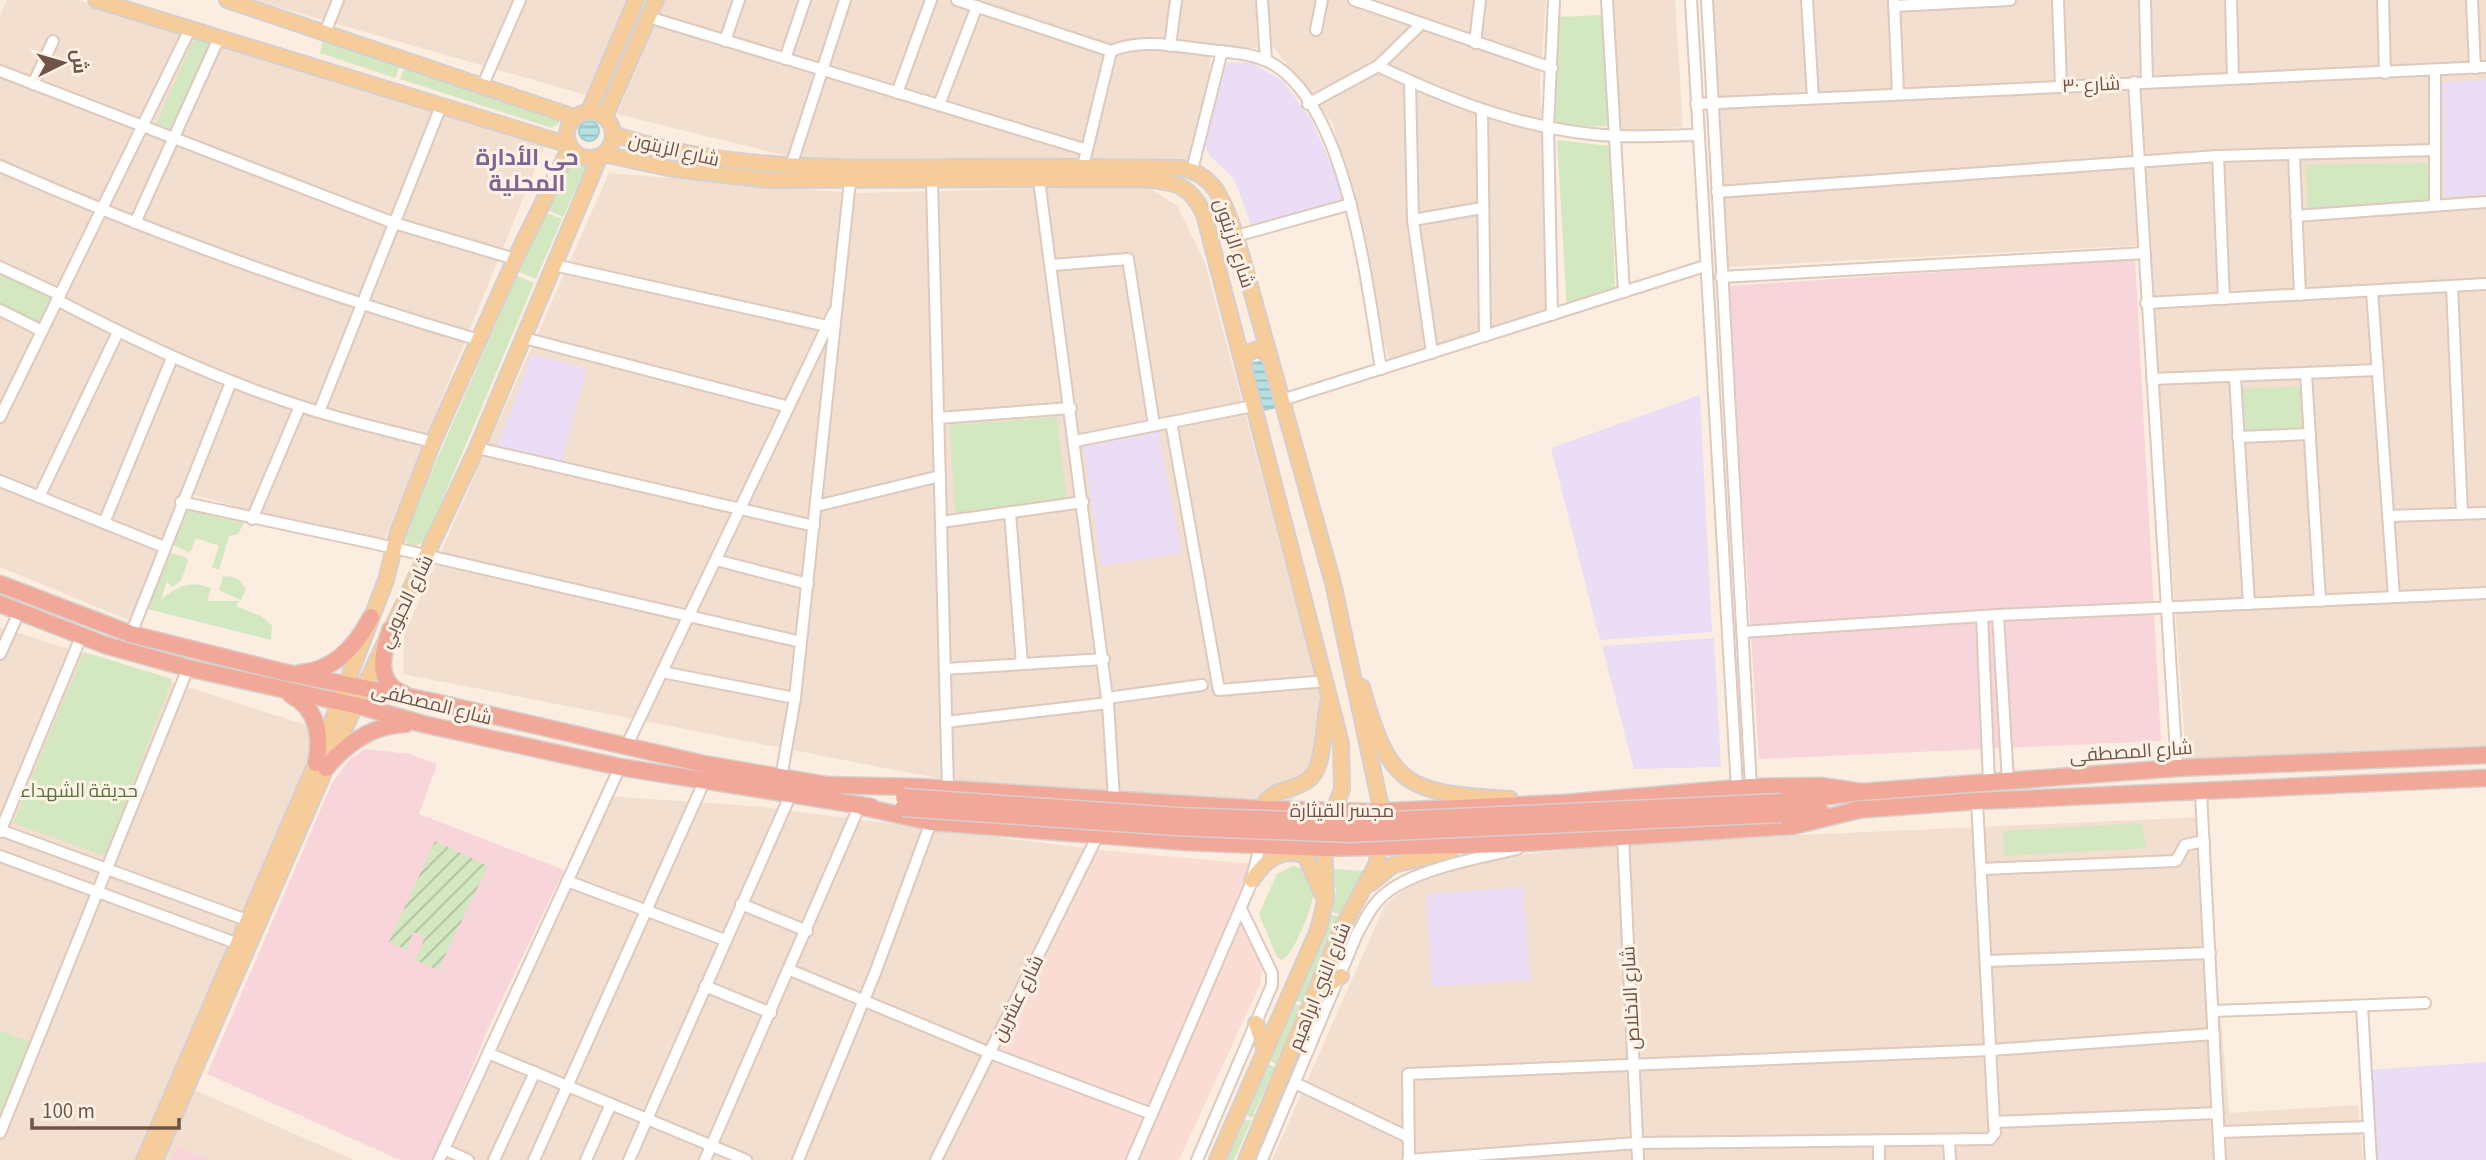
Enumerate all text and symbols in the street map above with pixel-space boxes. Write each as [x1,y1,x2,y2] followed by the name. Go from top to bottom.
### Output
[28,28,98,98] north arrow
[64,48,93,75] text: ش
[2061,70,2121,101] street label: شارع ٣٠
[626,127,722,174] street label: شارع الزيتون
[476,141,578,200] district label: حي الأدارة المحلية
[1206,195,1261,292] street label: شارع الزيتون
[372,550,441,653] street label: شارع الحبوبي
[369,676,495,732] street label: شارع المصطفى
[2069,735,2193,770] street label: شارع المصطفى
[20,778,138,805] park label: حديقة الشهداء
[1290,798,1394,825] street label: مجسر القيثارة
[1282,919,1358,1055] street label: شارع النبي ابراهيم
[1615,945,1648,1050] street label: شارع الاخلاص
[986,951,1051,1047] street label: شارع عشرين
[32,1086,178,1130] scale bar
[42,1096,95,1126] text: 100 m

